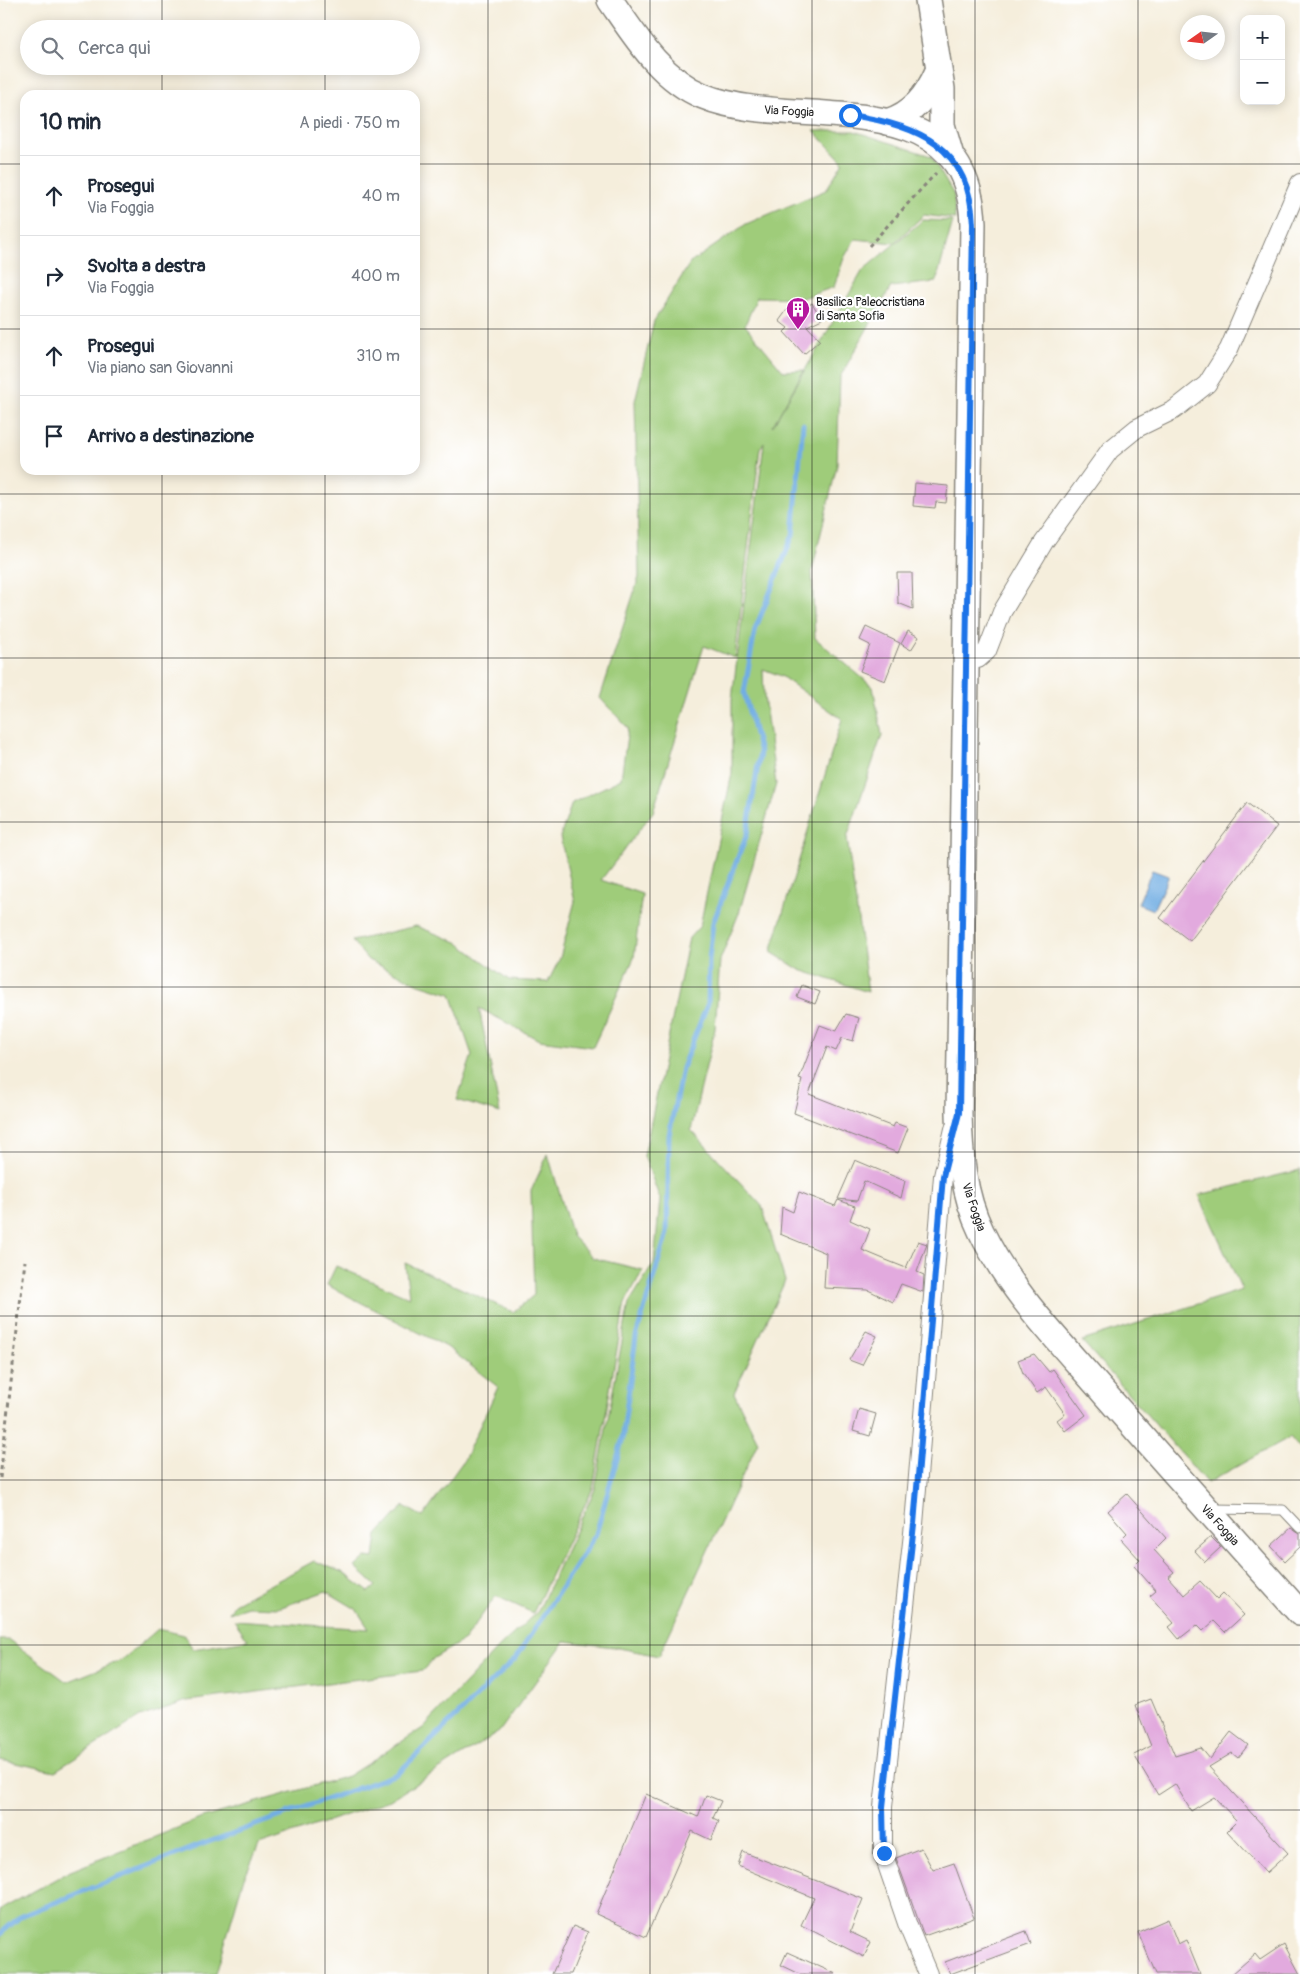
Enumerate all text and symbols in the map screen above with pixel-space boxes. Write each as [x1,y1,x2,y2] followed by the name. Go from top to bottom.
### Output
[1180,15,1225,60] north arrow
[1240,15,1285,105] map controls
[1240,15,1285,60] button: +
[20,20,420,75] search box
[38,34,66,62] icon: search
[78,36,150,60] text: Cerca qui
[1240,60,1285,105] button: −
[763,103,815,120] street label: Via Foggia
[839,104,862,127] route start
[40,109,101,136] text: 10 min
[299,113,400,133] text: A piedi · 750 m
[87,174,154,198] text: Prosegui
[40,182,68,210] icon: ahead
[362,186,400,206] text: 40 m
[87,198,154,218] text: Via Foggia
[87,254,206,278] text: Svolta a destra
[40,262,68,290] icon: right
[351,266,400,286] text: 400 m
[87,278,154,298] text: Via Foggia
[816,295,925,324] place label: Basilica Paleocristiana di Santa Sofia
[785,296,811,330] building icon: Basilica Paleocristiana di Santa Sofia
[87,334,154,358] text: Prosegui
[40,342,68,370] icon: ahead
[356,346,400,366] text: 310 m
[87,358,233,378] text: Via piano san Giovanni
[40,422,68,450] icon: arrive
[87,424,254,448] text: Arrivo a destinazione
[958,1181,989,1234] street label: Via Foggia
[1197,1502,1242,1549] street label: Via Foggia
[873,1842,896,1865] route end

